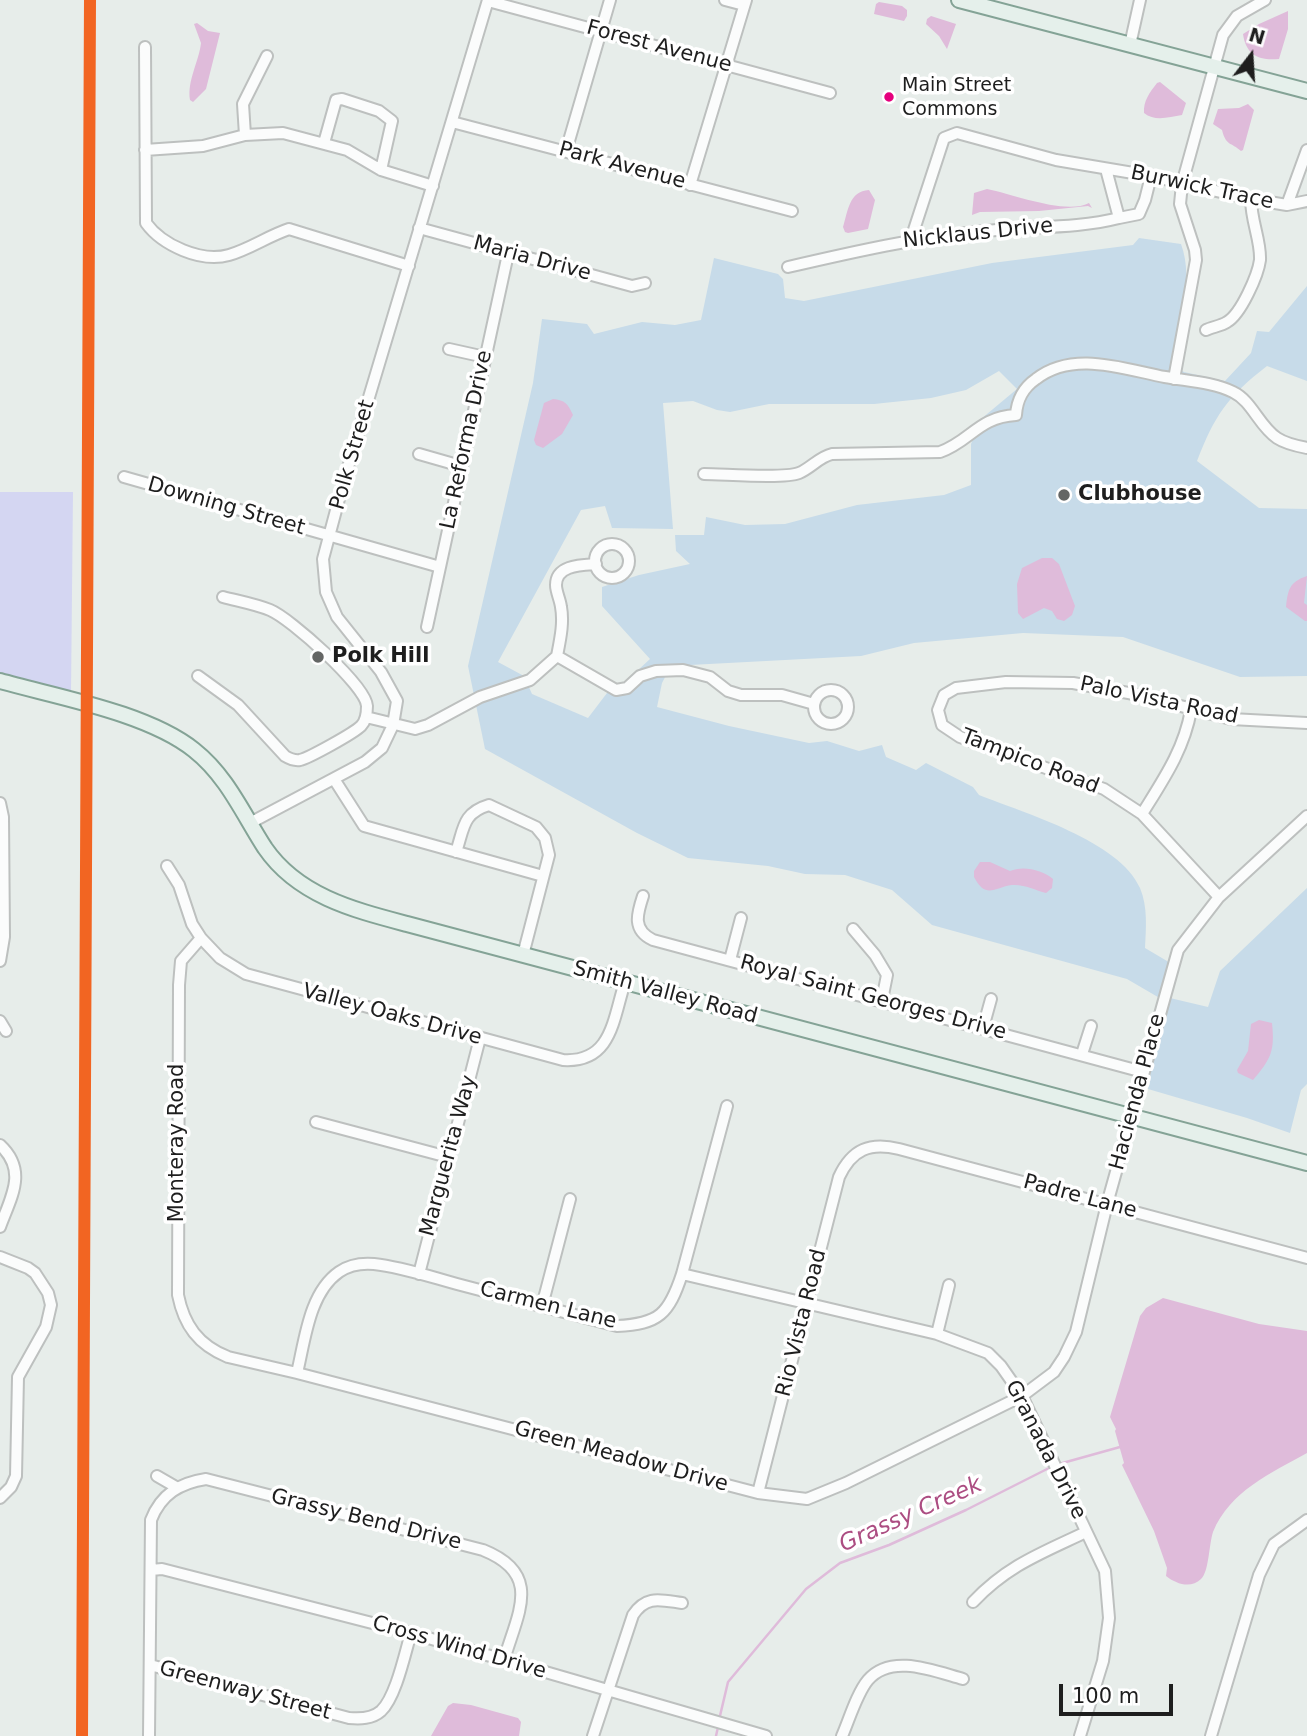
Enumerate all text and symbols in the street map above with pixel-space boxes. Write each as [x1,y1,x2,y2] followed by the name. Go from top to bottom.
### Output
[584,16,734,78] street label: Forest Avenue
[1216,21,1286,91] north arrow
[1246,23,1268,49] text: N
[902,75,1011,119] place label: Main Street Commons
[882,90,896,104] marker: Main Street Commons
[556,137,688,195] street label: Park Avenue
[1128,161,1276,215] street label: Burwick Trace
[902,214,1054,254] street label: Nicklaus Drive
[470,231,594,287] street label: Maria Drive
[436,348,498,532] street label: La Reforma Drive
[325,397,381,513] street label: Polk Street
[144,472,308,542] street label: Downing Street
[1078,482,1202,508] place label: Clubhouse
[1056,487,1072,503] marker: Clubhouse
[332,644,429,670] place label: Polk Hill
[310,649,326,665] marker: Polk Hill
[1078,672,1240,730] street label: Palo Vista Road
[958,724,1102,800] street label: Tampico Road
[737,950,1009,1046] street label: Royal Saint Georges Drive
[570,956,760,1030] street label: Smith Valley Road
[300,979,484,1051] street label: Valley Oaks Drive
[1105,1011,1171,1173] street label: Hacienda Place
[165,1064,191,1222] street label: Monteray Road
[415,1073,483,1239] street label: Marguerita Way
[1020,1170,1140,1224] street label: Padre Lane
[771,1247,833,1399] street label: Rio Vista Road
[477,1277,619,1335] street label: Carmen Lane
[999,1376,1091,1524] street label: Granada Drive
[511,1416,731,1498] street label: Green Meadow Drive
[835,1471,987,1559] water label: Grassy Creek
[268,1484,464,1556] street label: Grassy Bend Drive
[369,1611,549,1685] street label: Cross Wind Drive
[156,1656,334,1726] street label: Greenway Street
[1062,1670,1176,1714] scale bar
[1072,1684,1139,1708] text: 100 m

